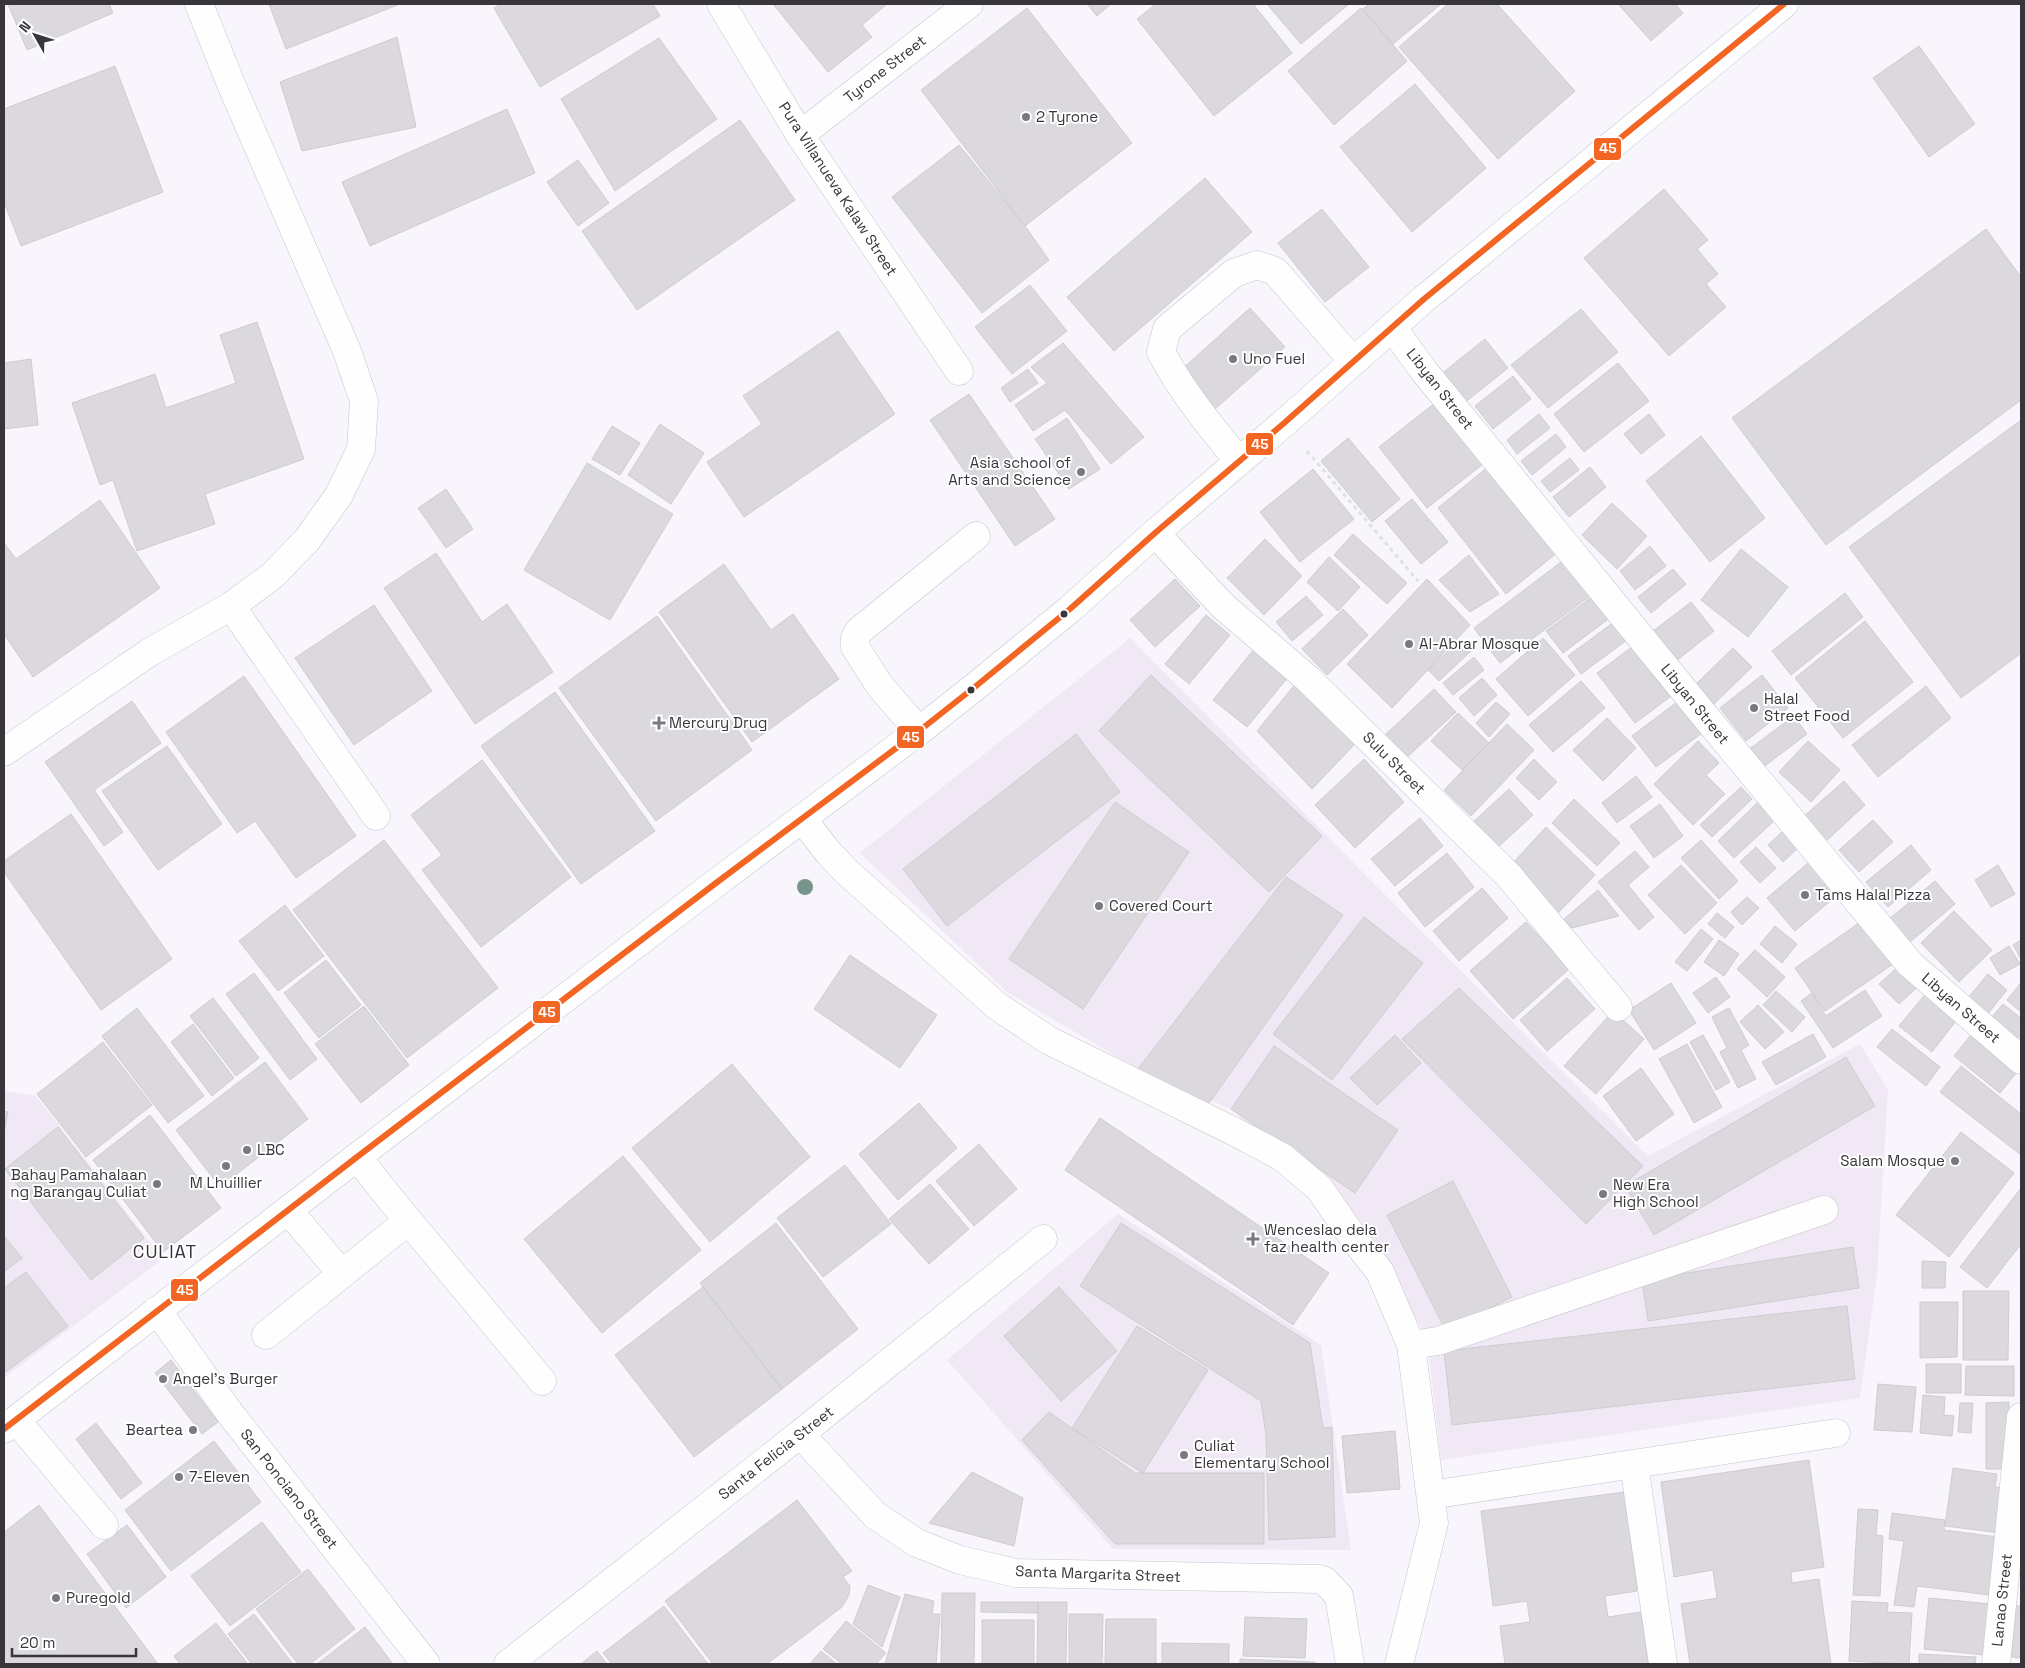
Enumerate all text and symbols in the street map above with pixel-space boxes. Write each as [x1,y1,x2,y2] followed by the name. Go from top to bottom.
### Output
[10,10,60,60] north arrow
[15,18,35,36] text: N
[840,31,930,107] street label: Tyrone Street
[775,98,902,279] street label: Pura Villanueva Kalaw Street
[1036,107,1098,126] place label: 2 Tyrone
[1020,111,1032,123] marker: 2 Tyrone
[1593,137,1622,161] line badge: 45
[1599,139,1617,157] text: 45
[1403,344,1478,433] street label: Libyan Street
[1243,349,1305,368] place label: Uno Fuel
[1227,353,1239,365] marker: Uno Fuel
[1245,432,1274,456] line badge: 45
[1251,435,1269,453] text: 45
[948,453,1071,489] place label: Asia school of Arts and Science
[1075,466,1087,478] marker: Asia school of Arts and Science
[1059,609,1069,619] unlabelled marker
[1419,634,1539,653] place label: Al-Abrar Mosque
[1403,638,1415,650] marker: Al-Abrar Mosque
[1657,660,1734,748] street label: Libyan Street
[966,685,976,695] unlabelled marker
[1764,689,1850,725] place label: Halal Street Food
[1748,702,1760,714] marker: Halal Street Food
[669,713,768,732] place label: Mercury Drug
[653,717,665,729] marker: Mercury Drug
[896,725,925,749] line badge: 45
[1359,727,1430,798] street label: Sulu Street
[902,728,920,746] text: 45
[1815,885,1931,904] place label: Tams Halal Pizza
[1799,889,1811,901] marker: Tams Halal Pizza
[1109,896,1213,915] place label: Covered Court
[1093,900,1105,912] marker: Covered Court
[1918,968,2005,1047] street label: Libyan Street
[532,1000,561,1024] line badge: 45
[538,1003,556,1021] text: 45
[257,1140,285,1159] place label: LBC
[241,1144,253,1156] marker: LBC
[1840,1151,1945,1170] place label: Salam Mosque
[1949,1155,1961,1167] marker: Salam Mosque
[220,1160,232,1172] marker: M Lhuillier
[10,1165,147,1201] place label: Bahay Pamahalaan ng Barangay Culiat
[190,1173,263,1192] place label: M Lhuillier
[1613,1175,1699,1211] place label: New Era High School
[151,1178,163,1190] marker: Bahay Pamahalaan ng Barangay Culiat
[1597,1188,1609,1200] marker: New Era High School
[1264,1220,1389,1256] place label: Wenceslao dela faz health center
[1246,1232,1260,1246] marker: Wenceslao dela faz health center
[133,1240,197,1263] district label: CULIAT
[170,1278,199,1302] line badge: 45
[176,1281,194,1299] text: 45
[173,1369,278,1388] place label: Angel's Burger
[157,1373,169,1385] marker: Angel's Burger
[714,1402,837,1504] street label: Santa Felicia Street
[126,1420,183,1439] place label: Beartea
[187,1424,199,1436] marker: Beartea
[236,1425,342,1553] street label: San Ponciano Street
[1194,1436,1330,1472] place label: Culiat Elementary School
[1178,1449,1190,1461] marker: Culiat Elementary School
[189,1467,250,1486] place label: 7-Eleven
[173,1471,185,1483] marker: 7-Eleven
[1987,1552,2016,1647] street label: Lanao Street
[1015,1561,1181,1586] street label: Santa Margarita Street
[66,1588,131,1607] place label: Puregold
[50,1592,62,1604] marker: Puregold
[12,1626,136,1658] scale bar
[20,1633,55,1652] text: 20 m

